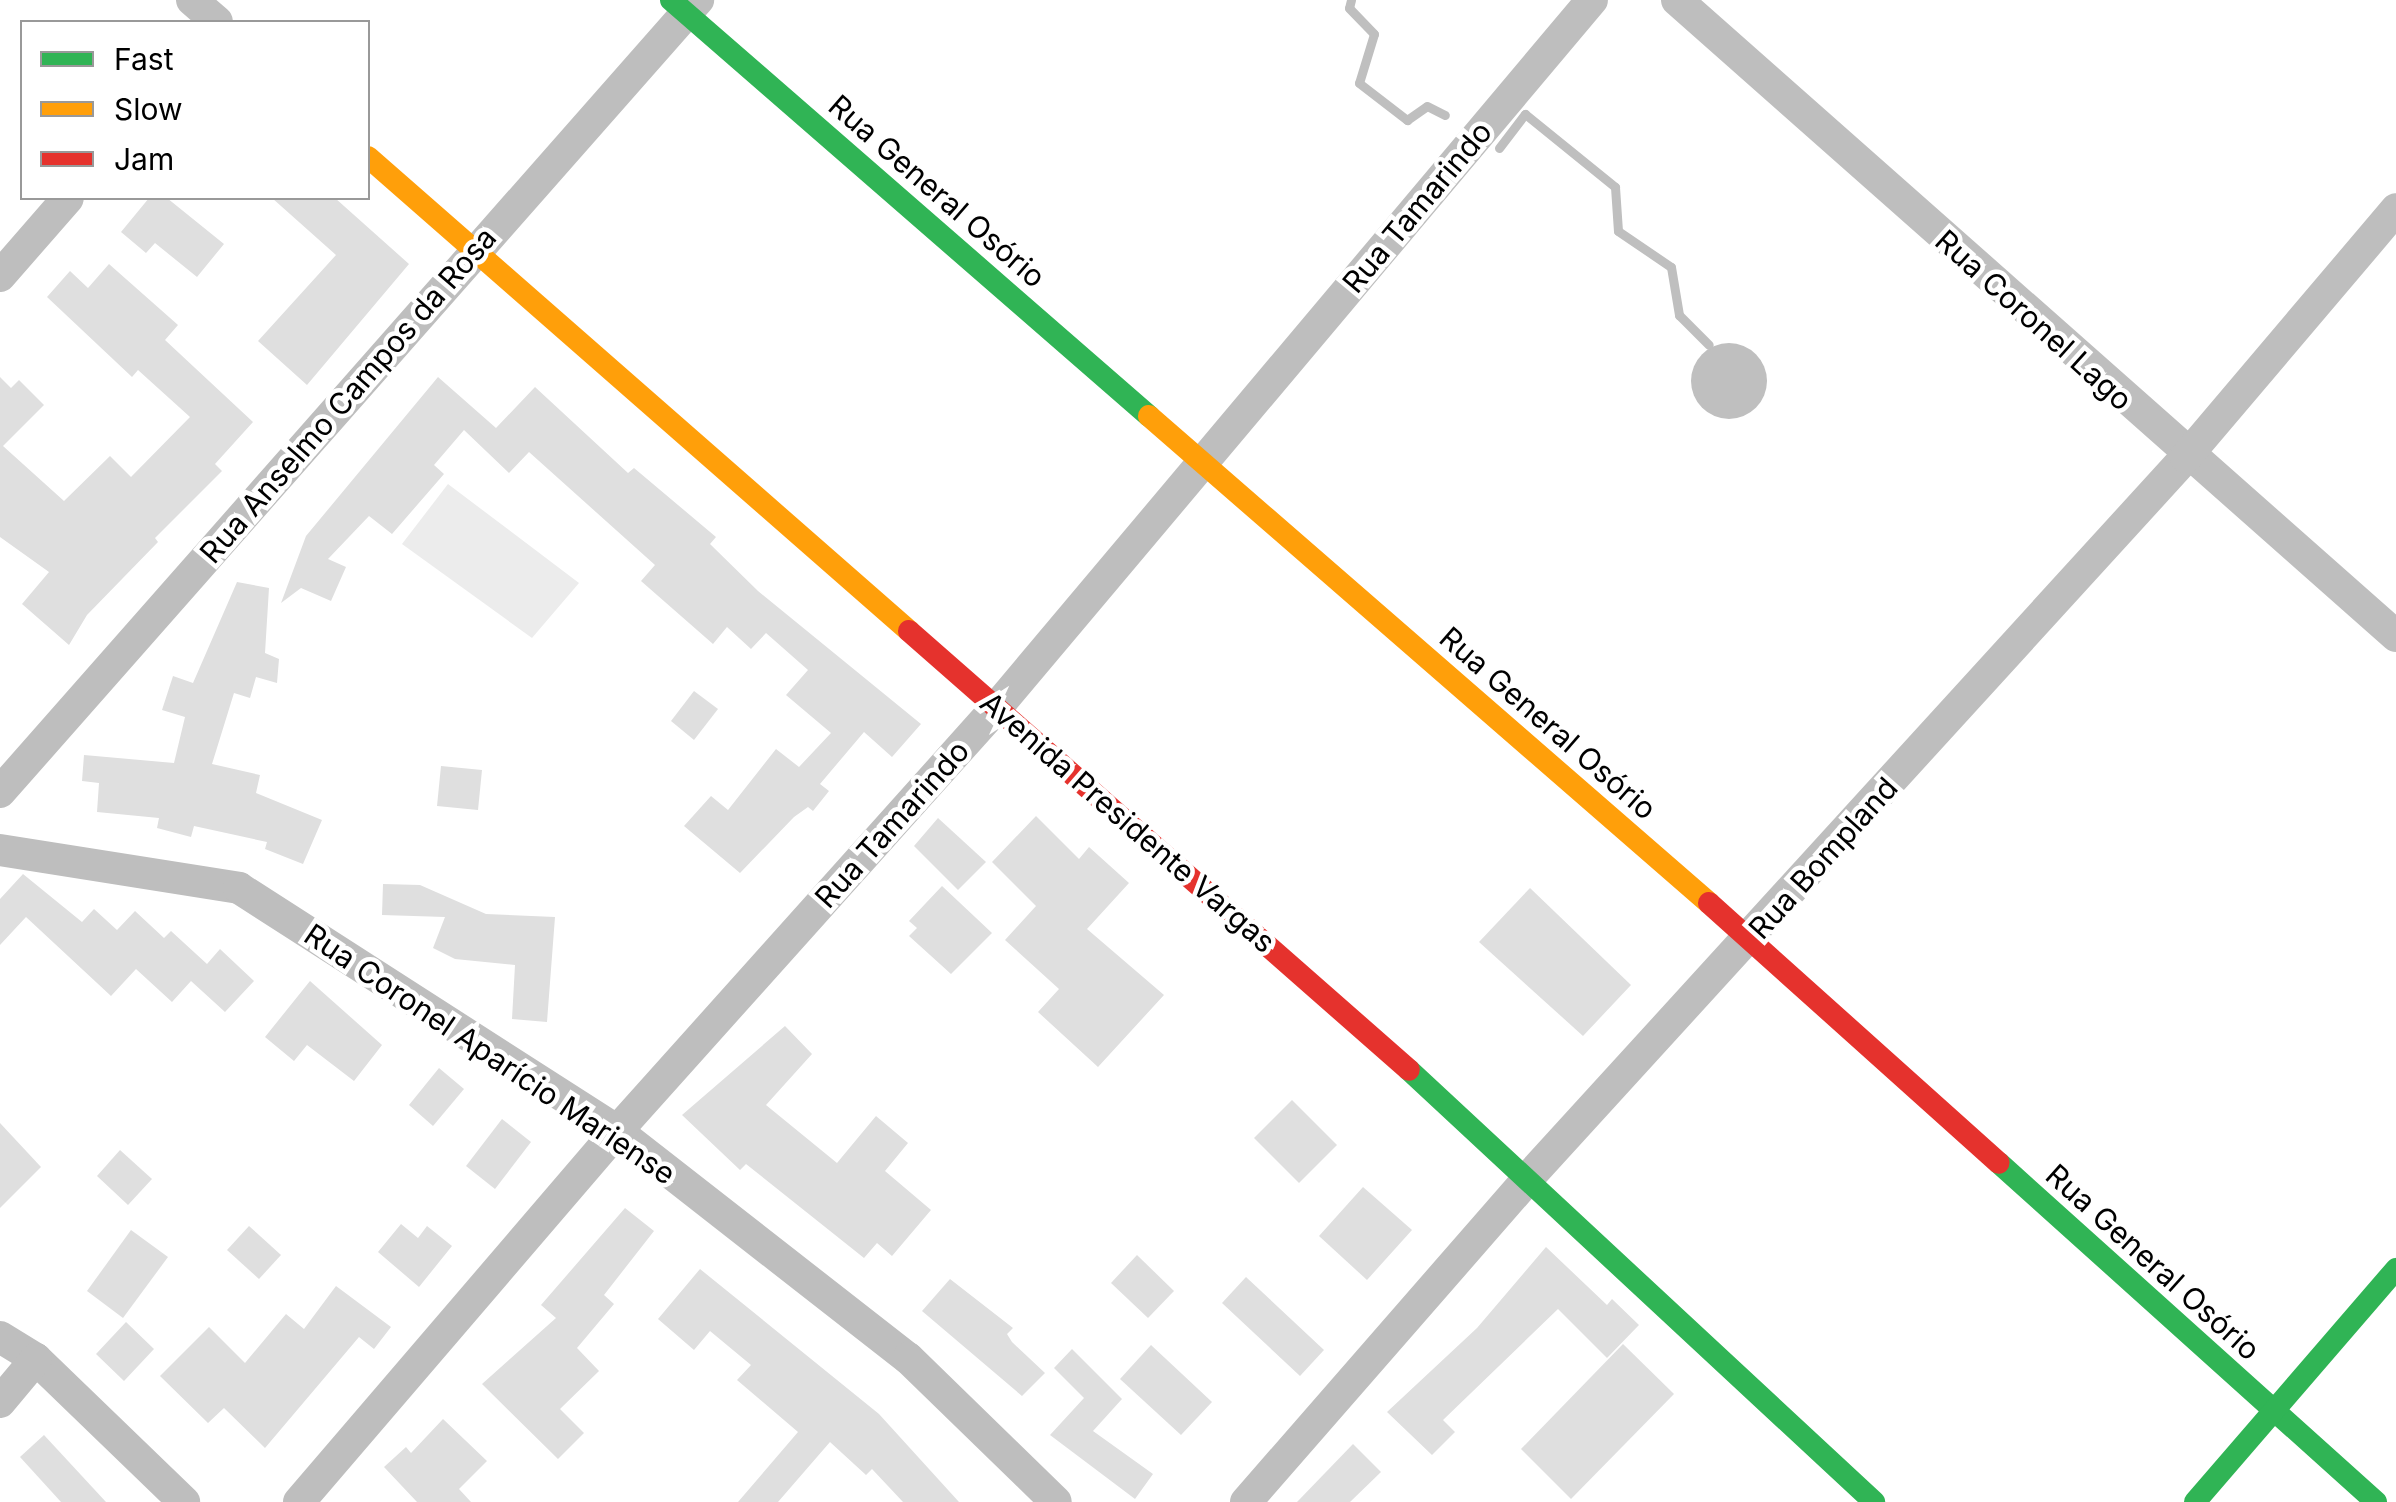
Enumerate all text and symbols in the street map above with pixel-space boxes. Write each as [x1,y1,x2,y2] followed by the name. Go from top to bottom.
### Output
[20,20,370,200] legend
[114,41,173,77] text: Fast
[821,87,1053,295] street label: Rua General Osório
[114,91,183,127] text: Slow
[1335,114,1499,300] street label: Rua Tamarindo
[114,141,174,177] text: Jam
[192,220,504,570] street label: Rua Anselmo Campos da Rosa
[1928,222,2140,418] street label: Rua Coronel Lago
[1432,619,1664,827] street label: Rua General Osório
[973,684,1283,960] street label: Avenida Presidente Vargas
[808,733,976,915] street label: Rua Tamarindo
[1741,770,1905,946] street label: Rua Bompland
[298,916,682,1192] street label: Rua Coronel Aparício Mariense
[2039,1157,2267,1367] street label: Rua General Osório

